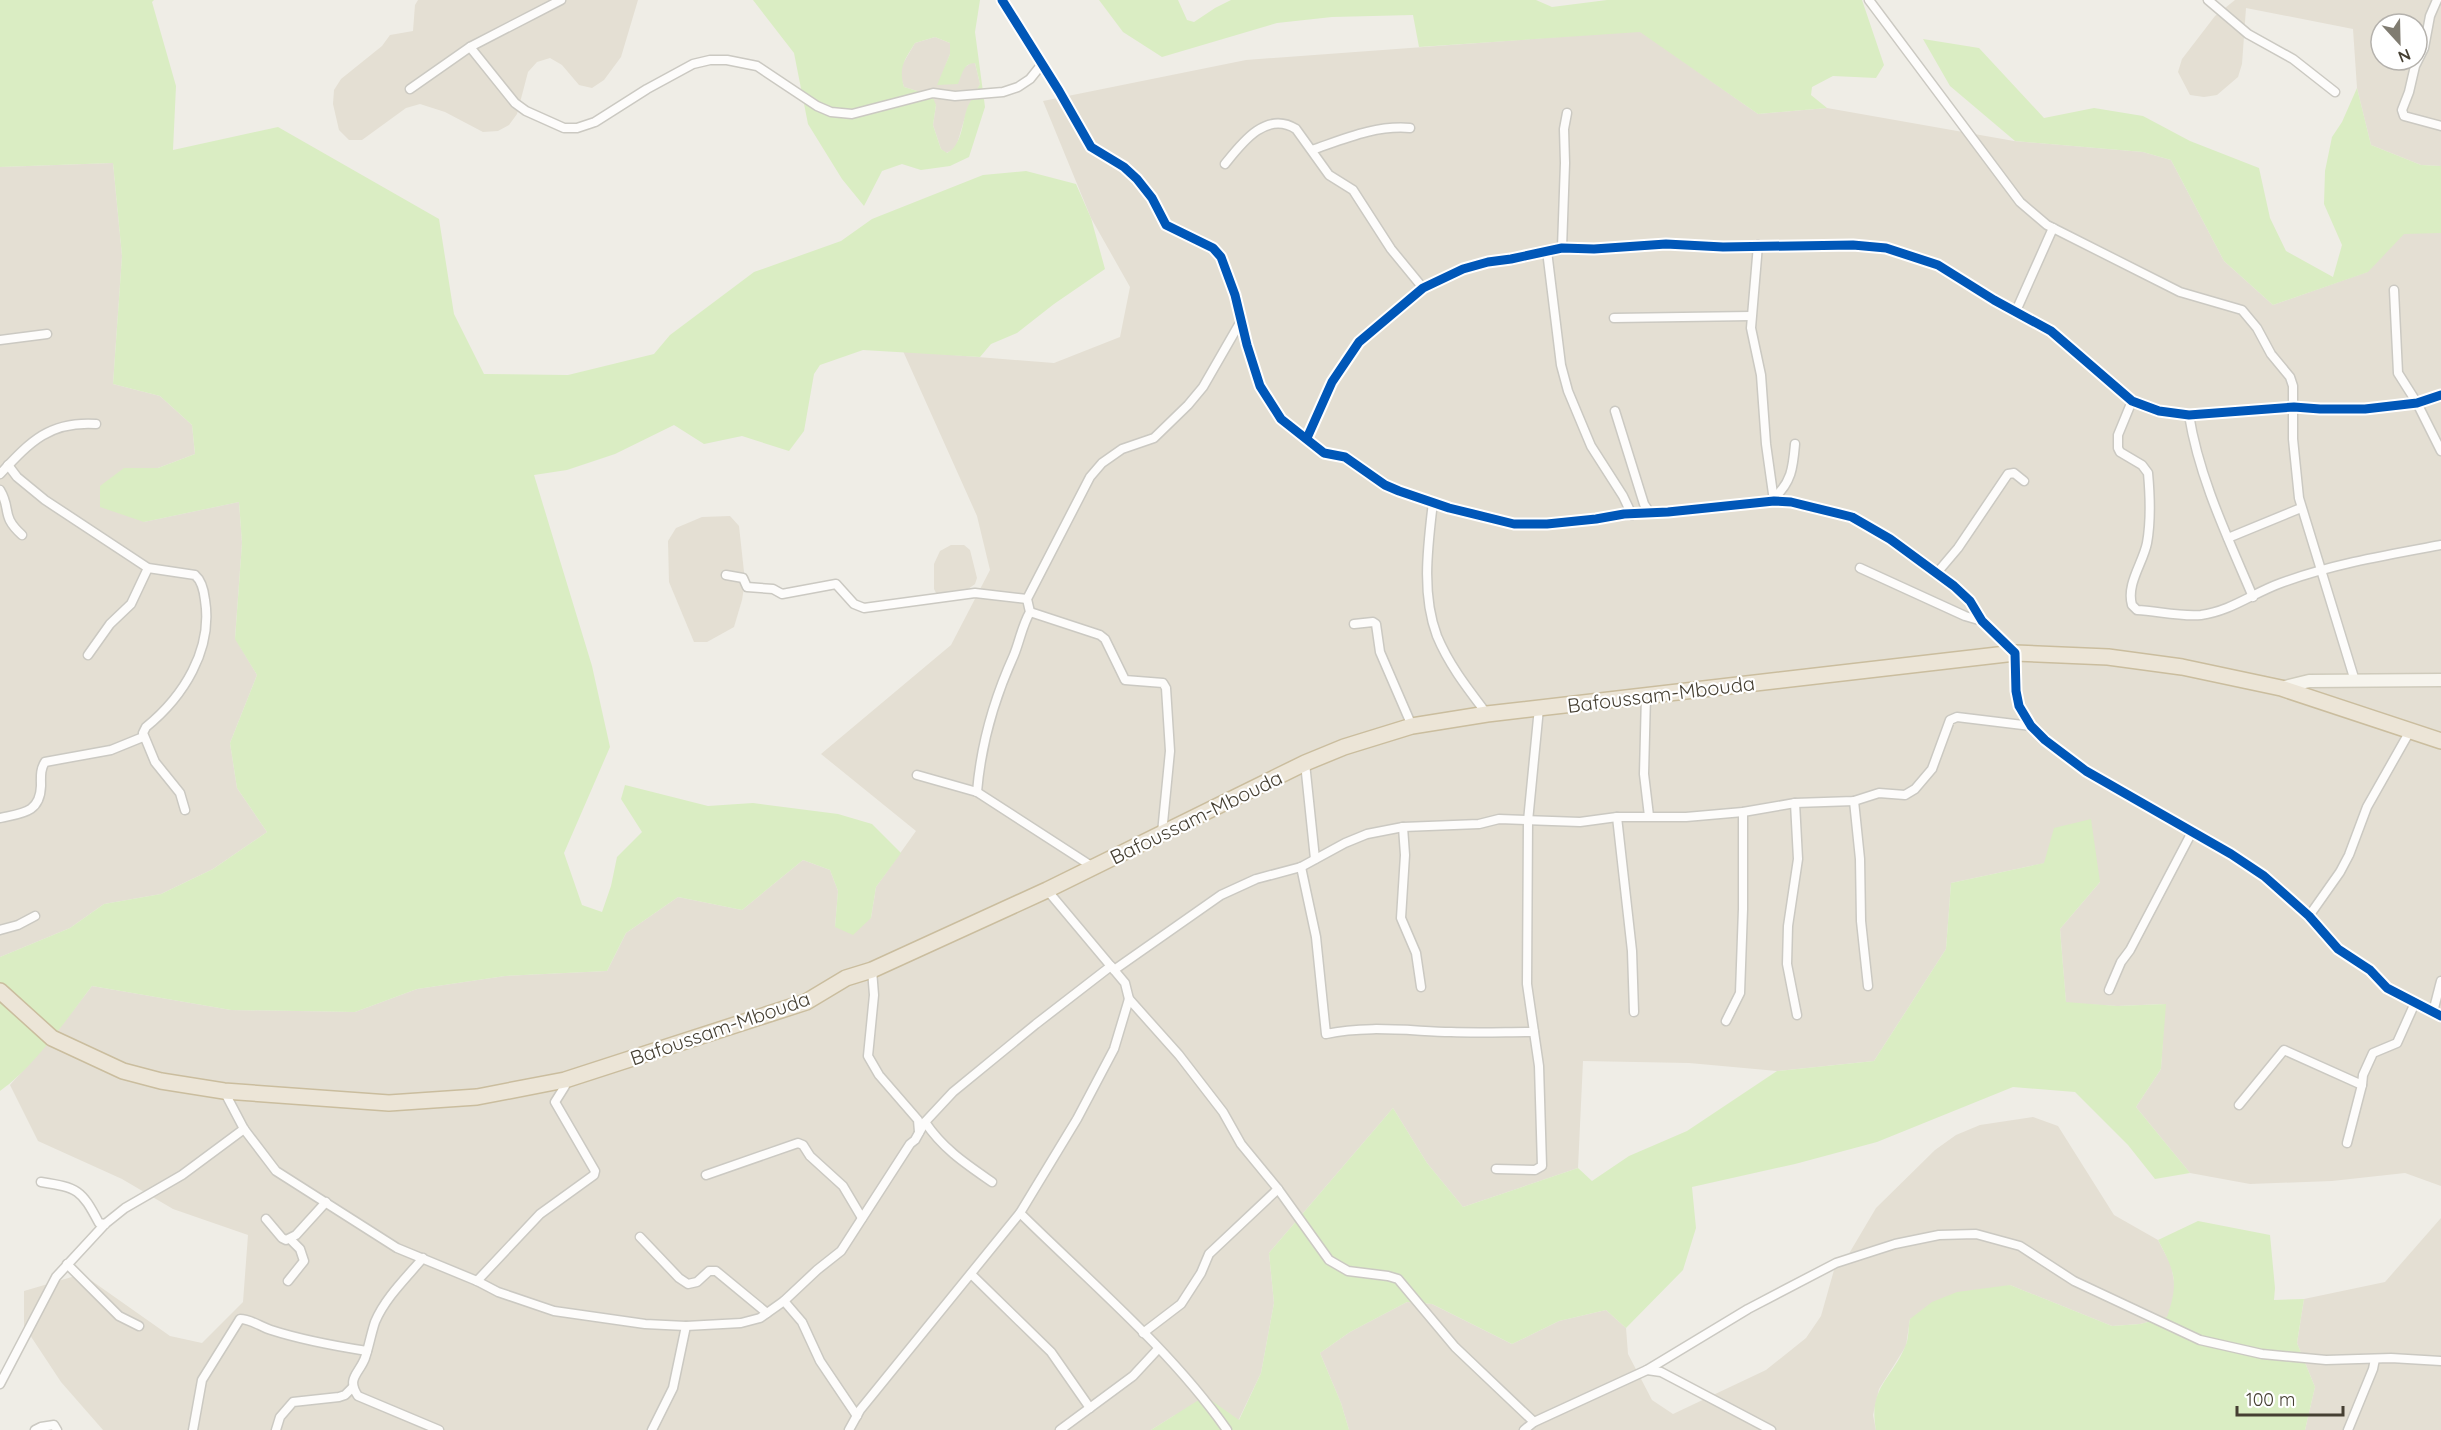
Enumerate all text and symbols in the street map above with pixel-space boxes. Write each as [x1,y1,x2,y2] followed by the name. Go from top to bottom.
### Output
[2369,12,2429,72] north arrow
[2395,44,2414,67] text: N
[1566,670,1756,718] street label: Bafoussam-Mbouda
[1106,764,1286,870] street label: Bafoussam-Mbouda
[627,985,813,1071] street label: Bafoussam-Mbouda
[2237,1379,2344,1417] scale bar
[2246,1388,2295,1411] text: 100 m

